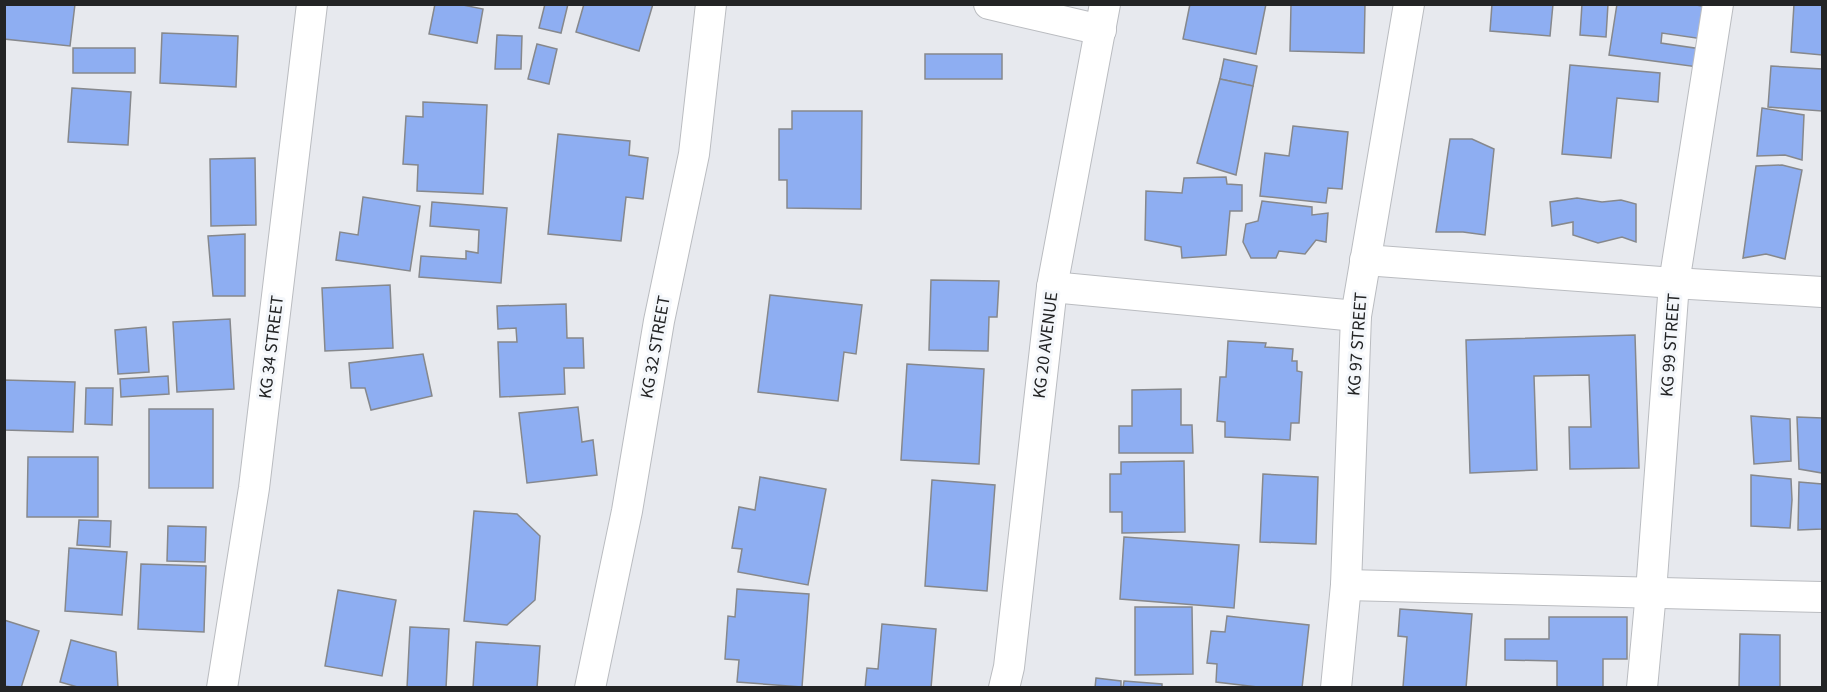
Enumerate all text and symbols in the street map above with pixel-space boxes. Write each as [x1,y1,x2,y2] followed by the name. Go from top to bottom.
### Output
[1027,290,1064,400] street label: KG 20 AVENUE
[1341,291,1374,397] street label: KG 97 STREET
[1654,292,1687,398] street label: KG 99 STREET
[634,293,677,400] street label: KG 32 STREET
[253,294,290,400] street label: KG 34 STREET

